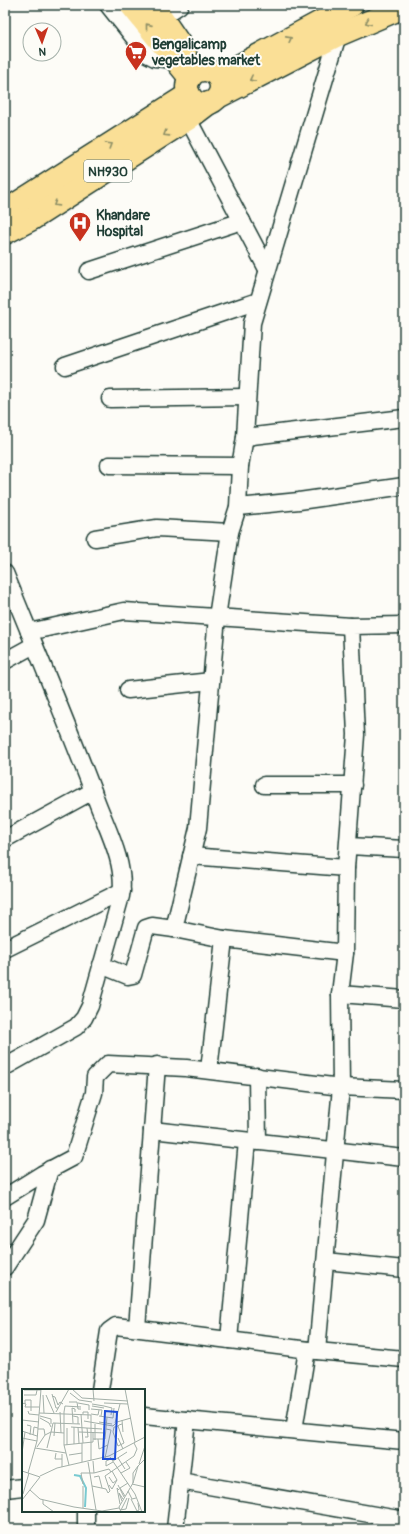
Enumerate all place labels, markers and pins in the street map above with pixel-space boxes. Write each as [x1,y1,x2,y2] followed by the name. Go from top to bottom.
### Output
[151,36,260,69] place label: Bengalicamp vegetables market
[123,39,149,72] supermarket icon: Bengalicamp vegetables market
[96,207,151,240] place label: Khandare Hospital
[67,210,93,243] hospital icon: Khandare Hospital

